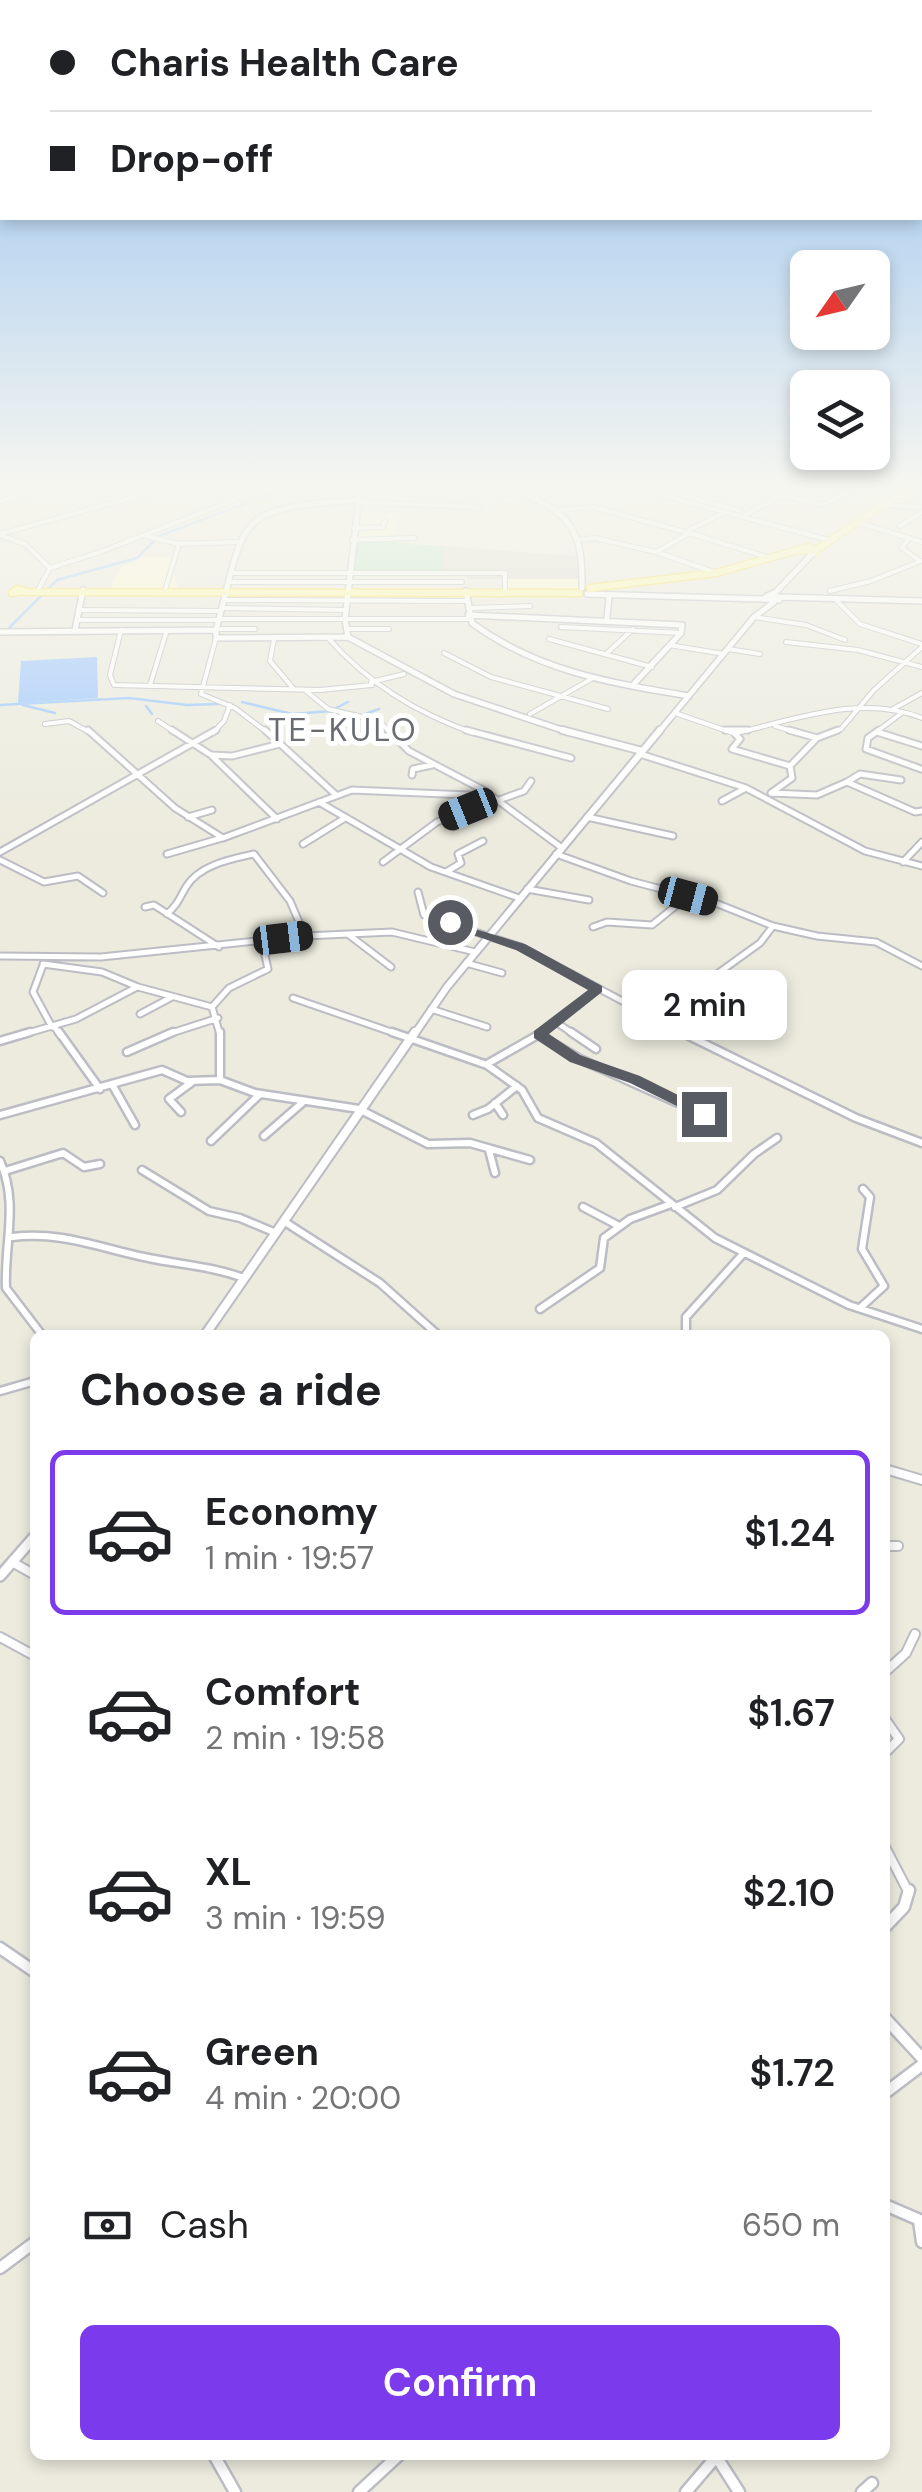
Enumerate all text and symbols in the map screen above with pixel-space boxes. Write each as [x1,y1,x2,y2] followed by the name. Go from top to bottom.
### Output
[110,38,459,88] text: Charis Health Care
[110,134,273,184] text: Drop-off
[790,250,890,350] north arrow
[790,250,890,470] map controls
[790,370,890,470] button: layers
[268,709,418,751] district label: TE-KULO
[435,784,501,834] car
[655,874,721,918] car
[428,900,473,945] route start
[251,919,315,957] car
[622,969,786,1039] callout: 2 min
[663,984,746,1026] text: 2 min
[682,1092,727,1137] route end
[80,1360,382,1419] text: Choose a ride
[205,1487,378,1537] text: Economy
[85,1488,175,1578] icon: car
[744,1508,835,1558] text: $1.24
[205,1537,374,1579] text: 1 min · 19:57
[205,1667,361,1717] text: Comfort
[85,1668,175,1758] icon: car
[747,1688,835,1738] text: $1.67
[205,1717,385,1759] text: 2 min · 19:58
[205,1847,252,1897] text: XL
[85,1848,175,1938] icon: car
[743,1868,835,1918] text: $2.10
[205,1897,386,1939] text: 3 min · 19:59
[205,2027,319,2077] text: Green
[85,2028,175,2118] icon: car
[750,2048,835,2098] text: $1.72
[205,2077,401,2119] text: 4 min · 20:00
[80,2198,135,2253] icon: cash
[160,2200,249,2250] text: Cash
[742,2204,840,2246] text: 650 m
[80,2325,840,2440] button: Confirm

